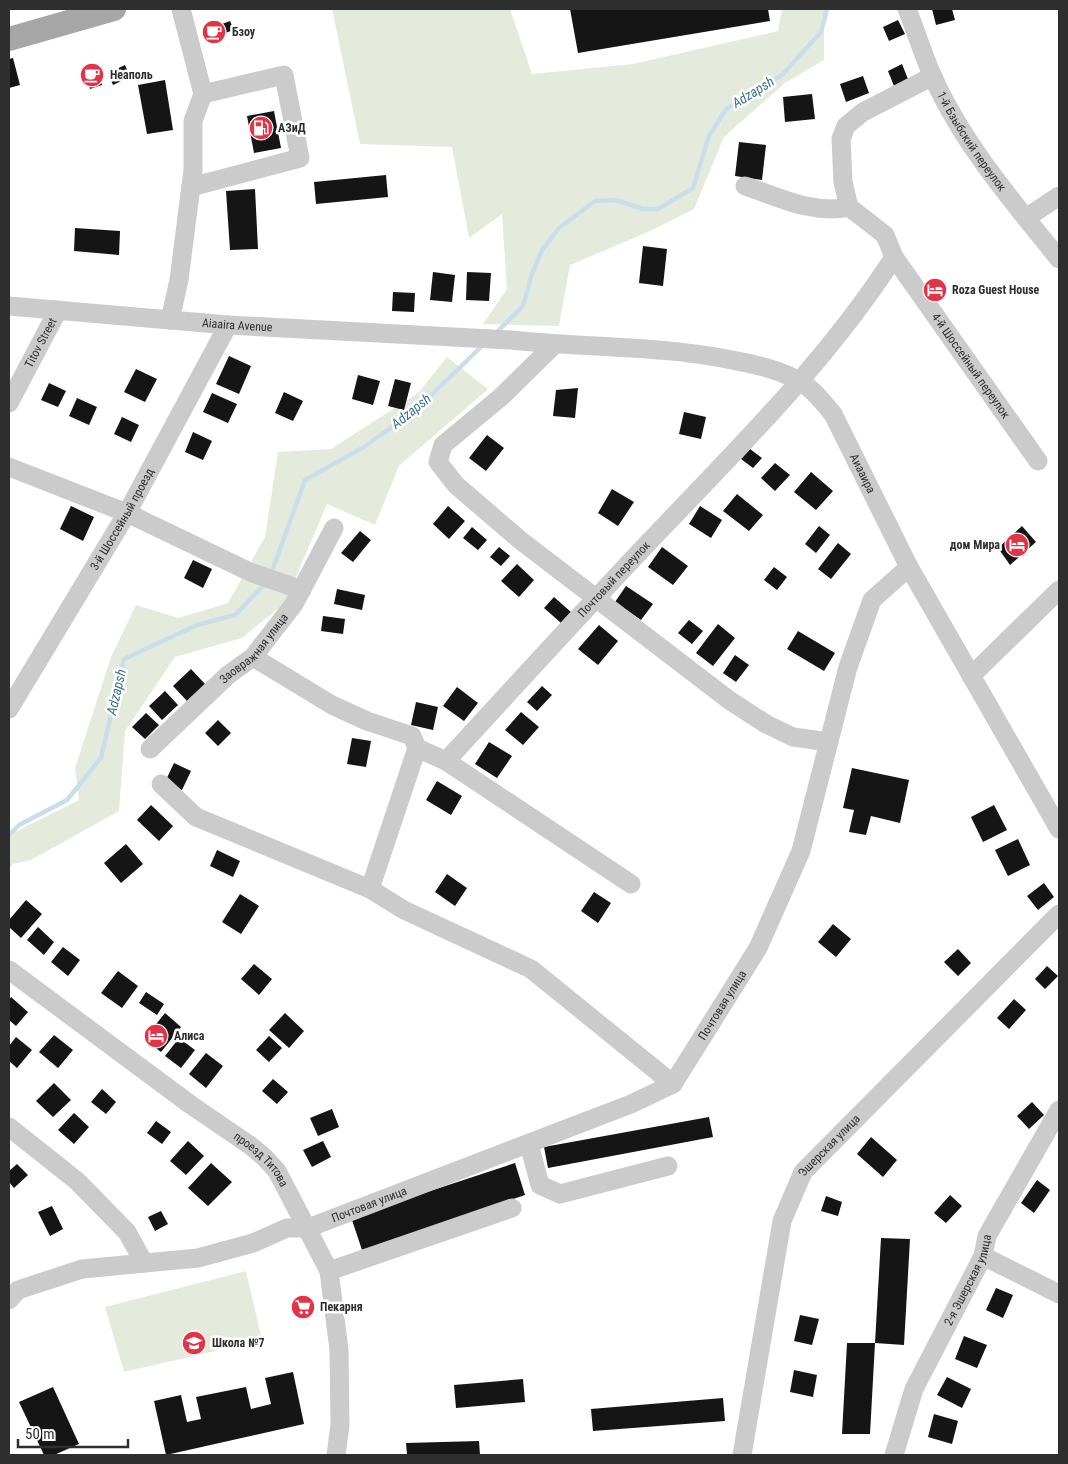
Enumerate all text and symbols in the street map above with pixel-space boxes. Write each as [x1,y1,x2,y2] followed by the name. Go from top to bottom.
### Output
[201,19,227,45] cafe icon: Бзоу
[232,25,256,39] place label: Бзоу
[79,62,105,88] cafe icon: Неаполь
[110,68,153,82] place label: Неаполь
[728,73,777,112] water label: Adzapsh
[934,89,1009,194] street label: 1-й Бзыбский переулок
[248,115,274,141] fuel station icon: АЗиД
[278,121,306,135] place label: АЗиД
[922,277,948,303] hotel icon: Roza Guest House
[952,283,1040,297] place label: Roza Guest House
[929,310,1013,421] street label: 4-й Шоссейный переулок
[22,315,60,370] street label: Titov Street
[201,316,273,334] street label: Aiaaira Avenue
[387,390,434,432] water label: Adzapsh
[847,451,878,496] street label: Аиааира
[87,465,157,573] street label: 3-й Шоссейный проезд
[1004,532,1030,558] hotel icon: дом Мира
[575,538,653,620] street label: Почтовый переулок
[950,538,1000,552] place label: дом Мира
[217,610,291,686] street label: Заовражная улица
[103,668,129,717] water label: Adzapsh
[695,967,749,1043] street label: Почтовая улица
[143,1023,169,1049] hotel icon: Алиса
[174,1029,205,1043] place label: Алиса
[795,1111,863,1178] street label: Эшерская улица
[231,1129,291,1189] street label: проезд Титова
[329,1184,409,1225] street label: Почтовая улица
[941,1233,994,1328] street label: 2-я Эшерская улица
[290,1294,316,1320] supermarket icon: Пекарня
[320,1300,363,1314] place label: Пекарня
[181,1330,207,1356] school or university icon: Школа №7
[212,1336,265,1350] place label: Школа №7
[18,1416,128,1448] scale bar
[25,1425,55,1443] text: 50 m

